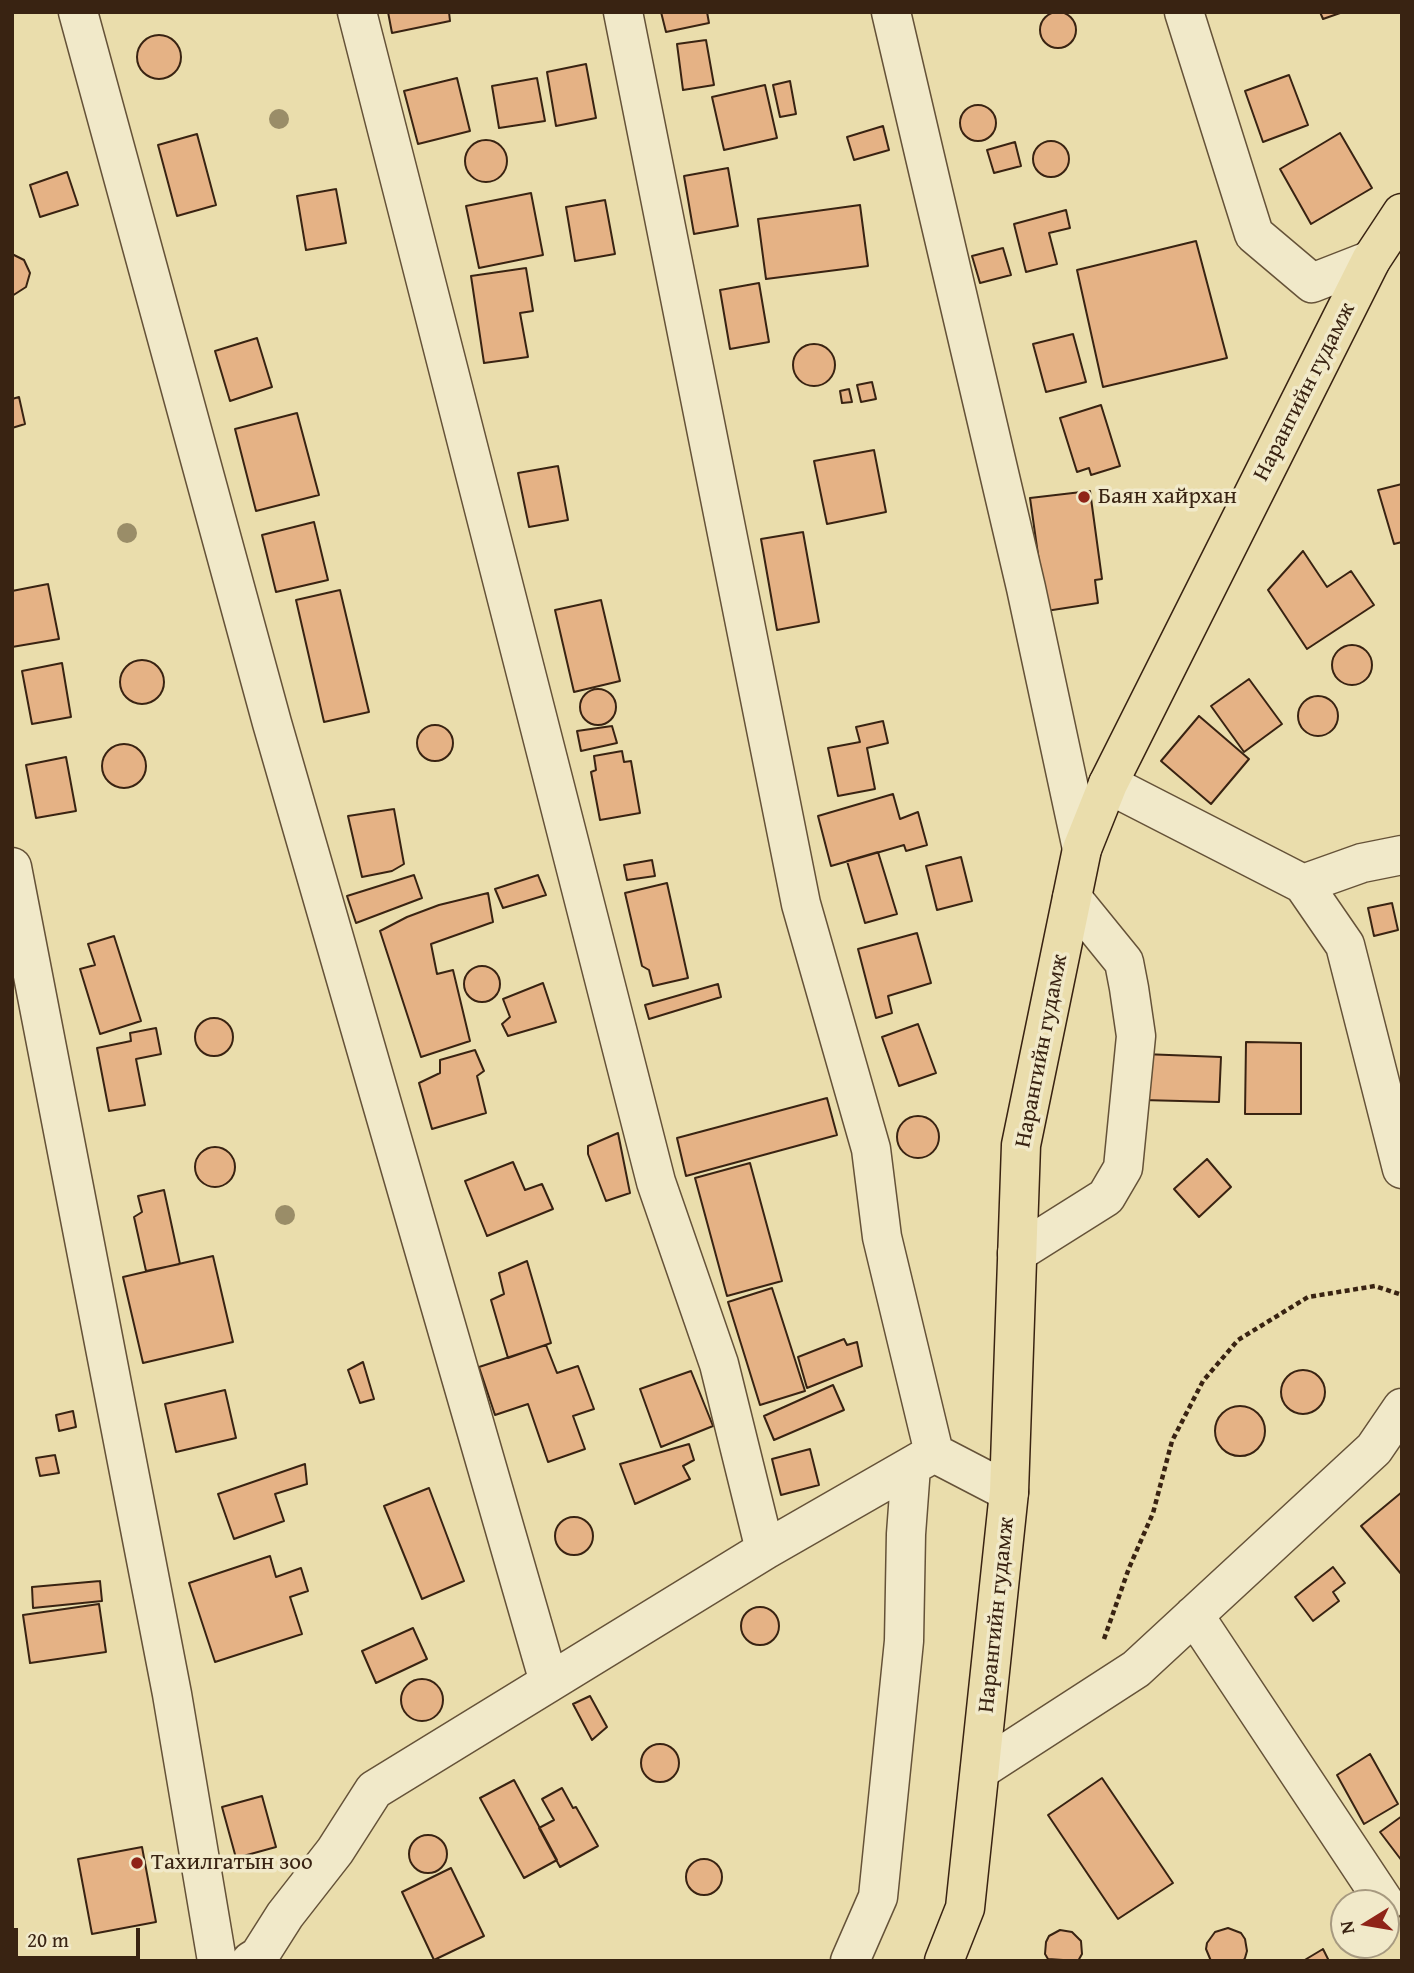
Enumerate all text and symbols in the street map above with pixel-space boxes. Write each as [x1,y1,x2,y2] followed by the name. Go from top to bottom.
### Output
[1248,298,1362,486] street label: Нарангийн гудамж
[1098,483,1237,511] place label: Баян хайрхан
[1076,489,1092,505] marker: Баян хайрхан
[1010,952,1074,1150] street label: Нарангийн гудамж
[973,1516,1021,1714] street label: Нарангийн гудамж
[151,1849,313,1877] place label: Тахилгатын зоо
[129,1855,145,1871] marker: Тахилгатын зоо
[1330,1889,1400,1959] north arrow
[18,1913,144,1957] scale bar
[1331,1919,1361,1937] text: N
[27,1924,69,1955] text: 20 m

